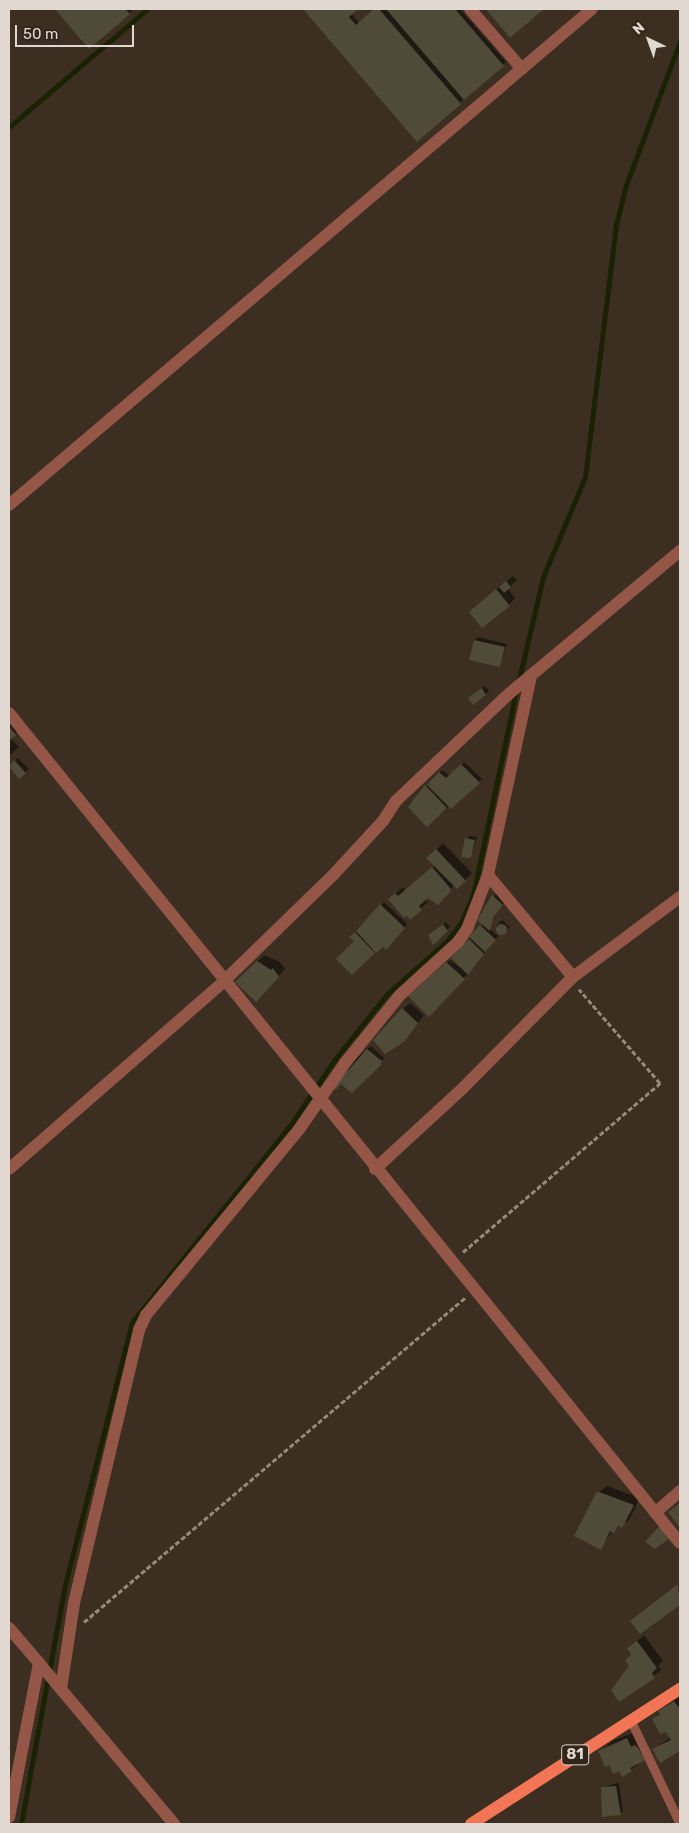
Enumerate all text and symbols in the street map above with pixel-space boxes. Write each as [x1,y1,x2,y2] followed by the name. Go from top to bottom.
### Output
[18,15,136,47] scale bar
[624,15,674,65] north arrow
[629,19,648,38] text: N
[23,25,58,43] text: 50 m
[560,1742,590,1768] road number: 81

